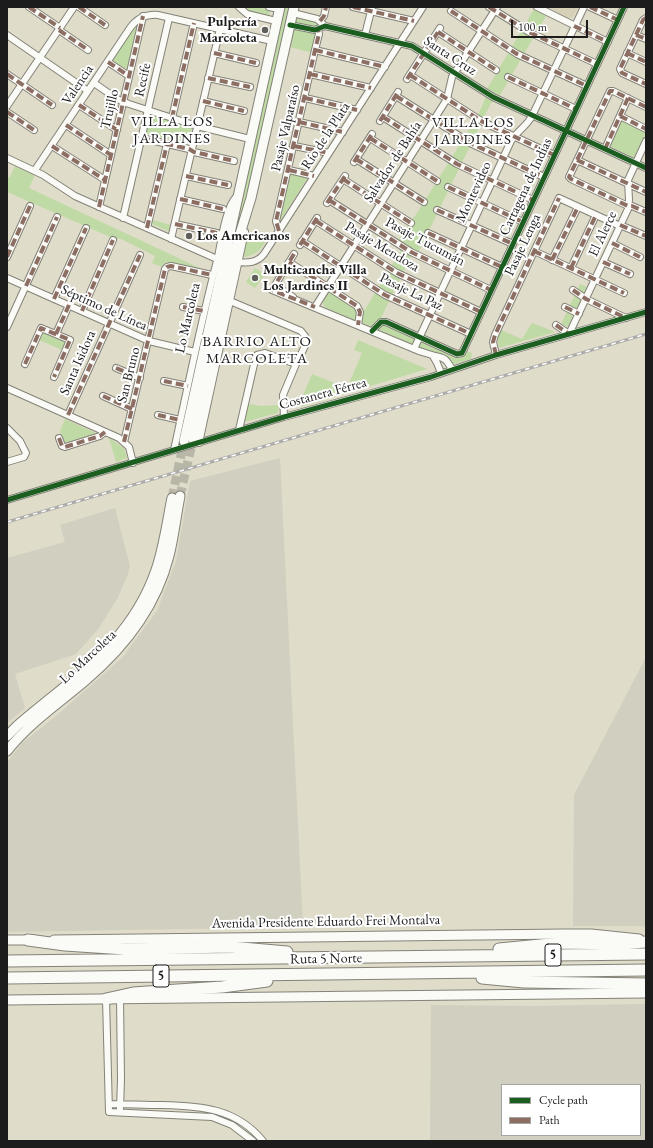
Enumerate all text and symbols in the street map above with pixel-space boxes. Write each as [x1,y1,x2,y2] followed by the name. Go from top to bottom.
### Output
[513,12,590,38] scale bar
[199,14,257,46] place label: Pulpería Marcoleta
[518,19,547,35] text: 100 m
[260,25,270,35] marker: Pulpería Marcoleta
[420,33,480,79] street label: Santa Cruz
[59,62,97,108] street label: Valencia
[131,62,155,98] street label: Recife
[268,83,304,173] street label: Pasaje Valparaíso
[97,87,123,131] street label: Trujillo
[298,99,354,173] street label: Río de la Plata
[131,113,213,148] district label: VILLA LOS JARDINES
[432,114,514,149] district label: VILLA LOS JARDINES
[360,118,426,206] street label: Salvador de Bahía
[496,136,556,238] street label: Cartagena de Indias
[453,159,495,225] street label: Montevideo
[585,209,621,259] street label: El Alerce
[501,211,545,279] street label: Pasaje Lenga
[382,214,468,270] street label: Pasaje Tucumán
[342,218,422,276] street label: Pasaje Mendoza
[197,228,290,244] place label: Los Americanos
[184,231,194,241] marker: Los Americanos
[263,262,367,294] place label: Multicancha Villa Los Jardines II
[377,270,445,314] street label: Pasaje La Paz
[250,273,260,283] marker: Multicancha Villa Los Jardines II
[58,281,150,335] street label: Séptimo de Línea
[172,281,204,355] street label: Lo Marcoleta
[56,328,100,398] street label: Santa Isidora
[202,333,312,368] district label: BARRIO ALTO MARCOLETA
[114,345,144,405] street label: San Bruno
[277,374,369,414] street label: Costanera Férrea
[56,626,120,688] street label: Lo Marcoleta
[211,912,441,932] street label: Avenida Presidente Eduardo Frei Montalva
[545,944,561,966] road number: 5
[290,950,362,968] street label: Ruta 5 Norte
[153,965,169,987] road number: 5
[501,1084,641,1136] legend
[539,1092,588,1108] text: Cycle path
[539,1112,560,1128] text: Path

